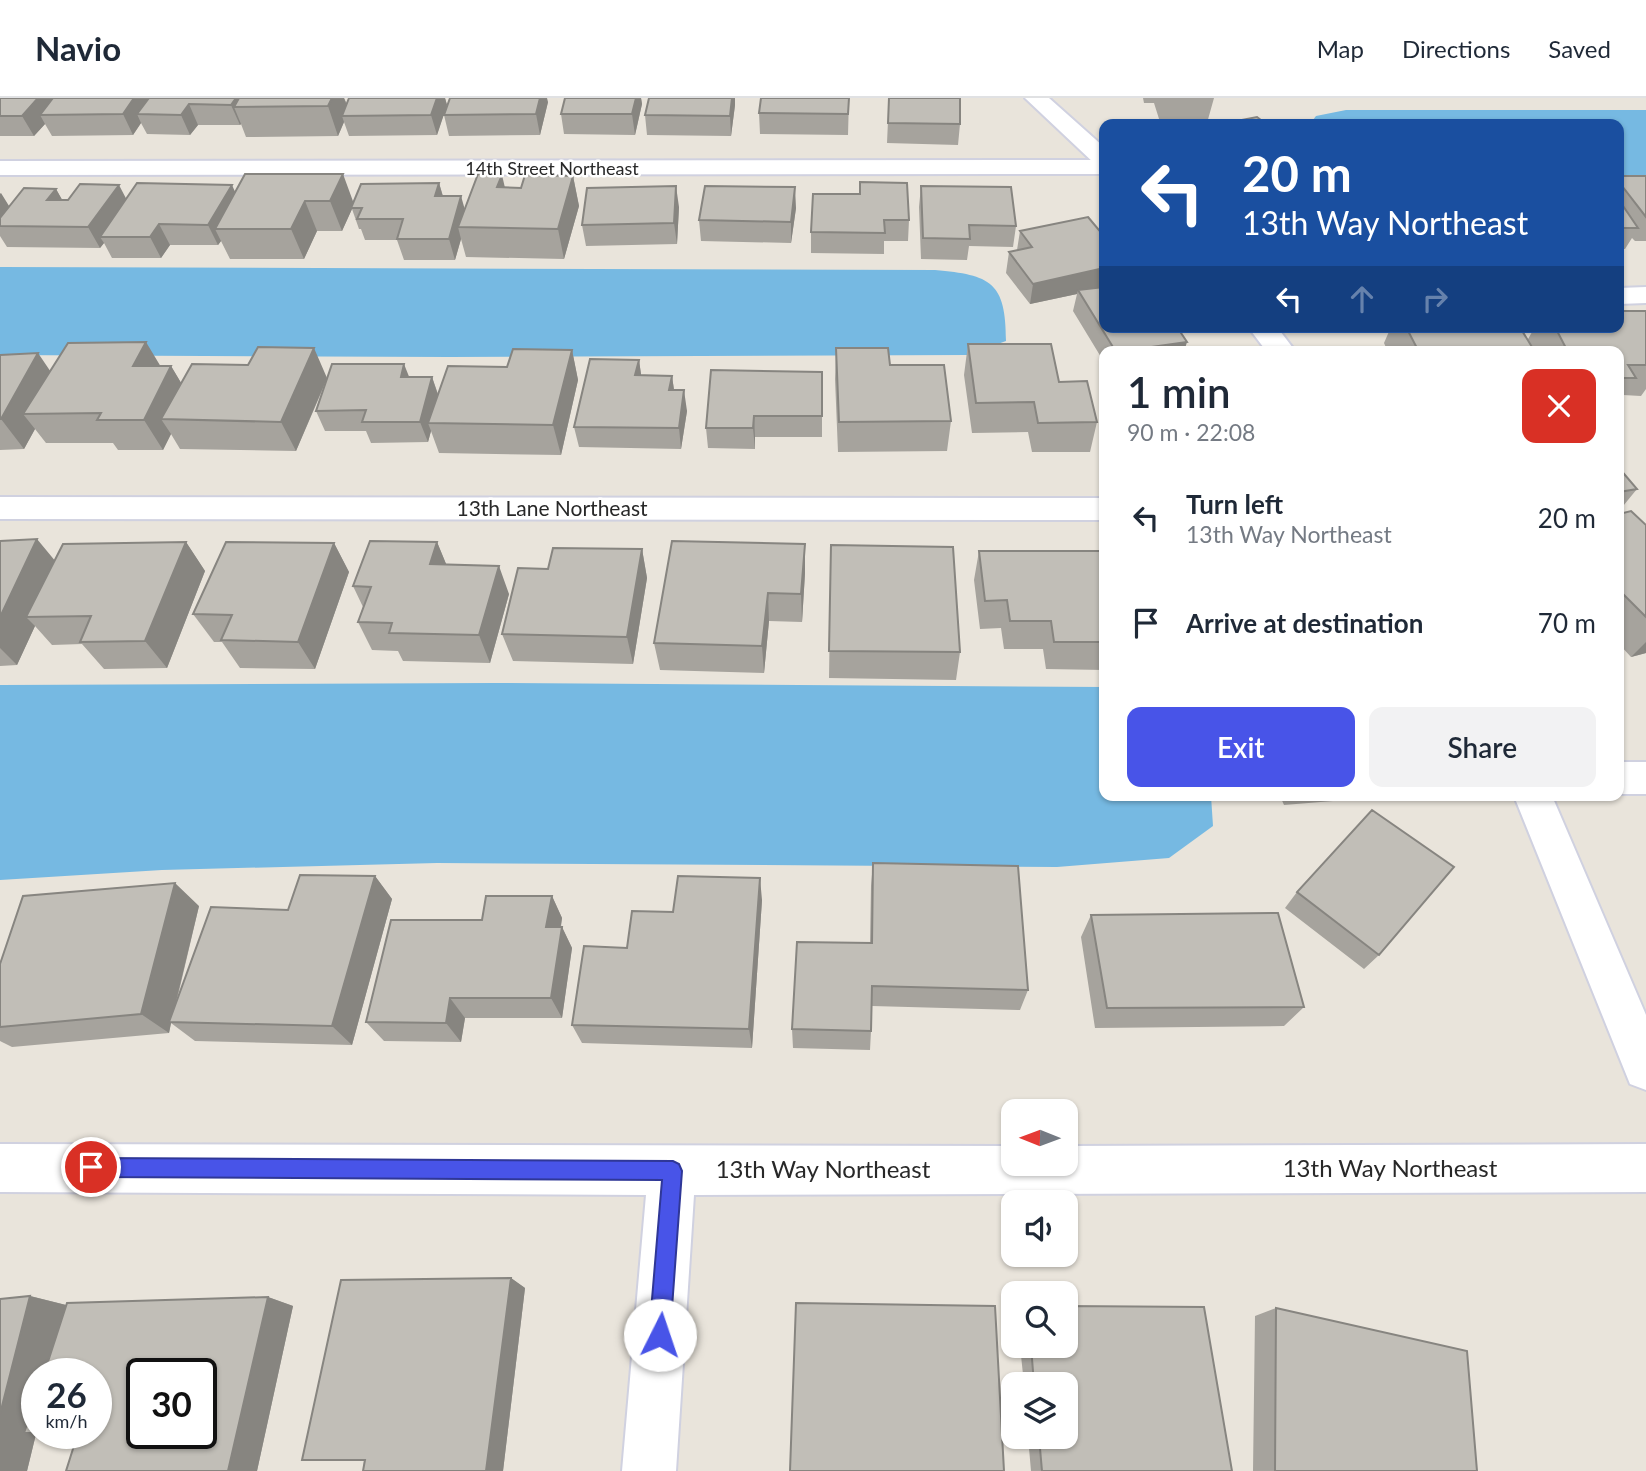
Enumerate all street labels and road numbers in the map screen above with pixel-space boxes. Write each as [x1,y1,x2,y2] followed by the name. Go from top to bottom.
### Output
[465,157,639,179] street label: 14th Street Northeast
[456,495,648,520] street label: 13th Lane Northeast
[1283,1153,1498,1182] street label: 13th Way Northeast
[716,1154,931,1183] street label: 13th Way Northeast

